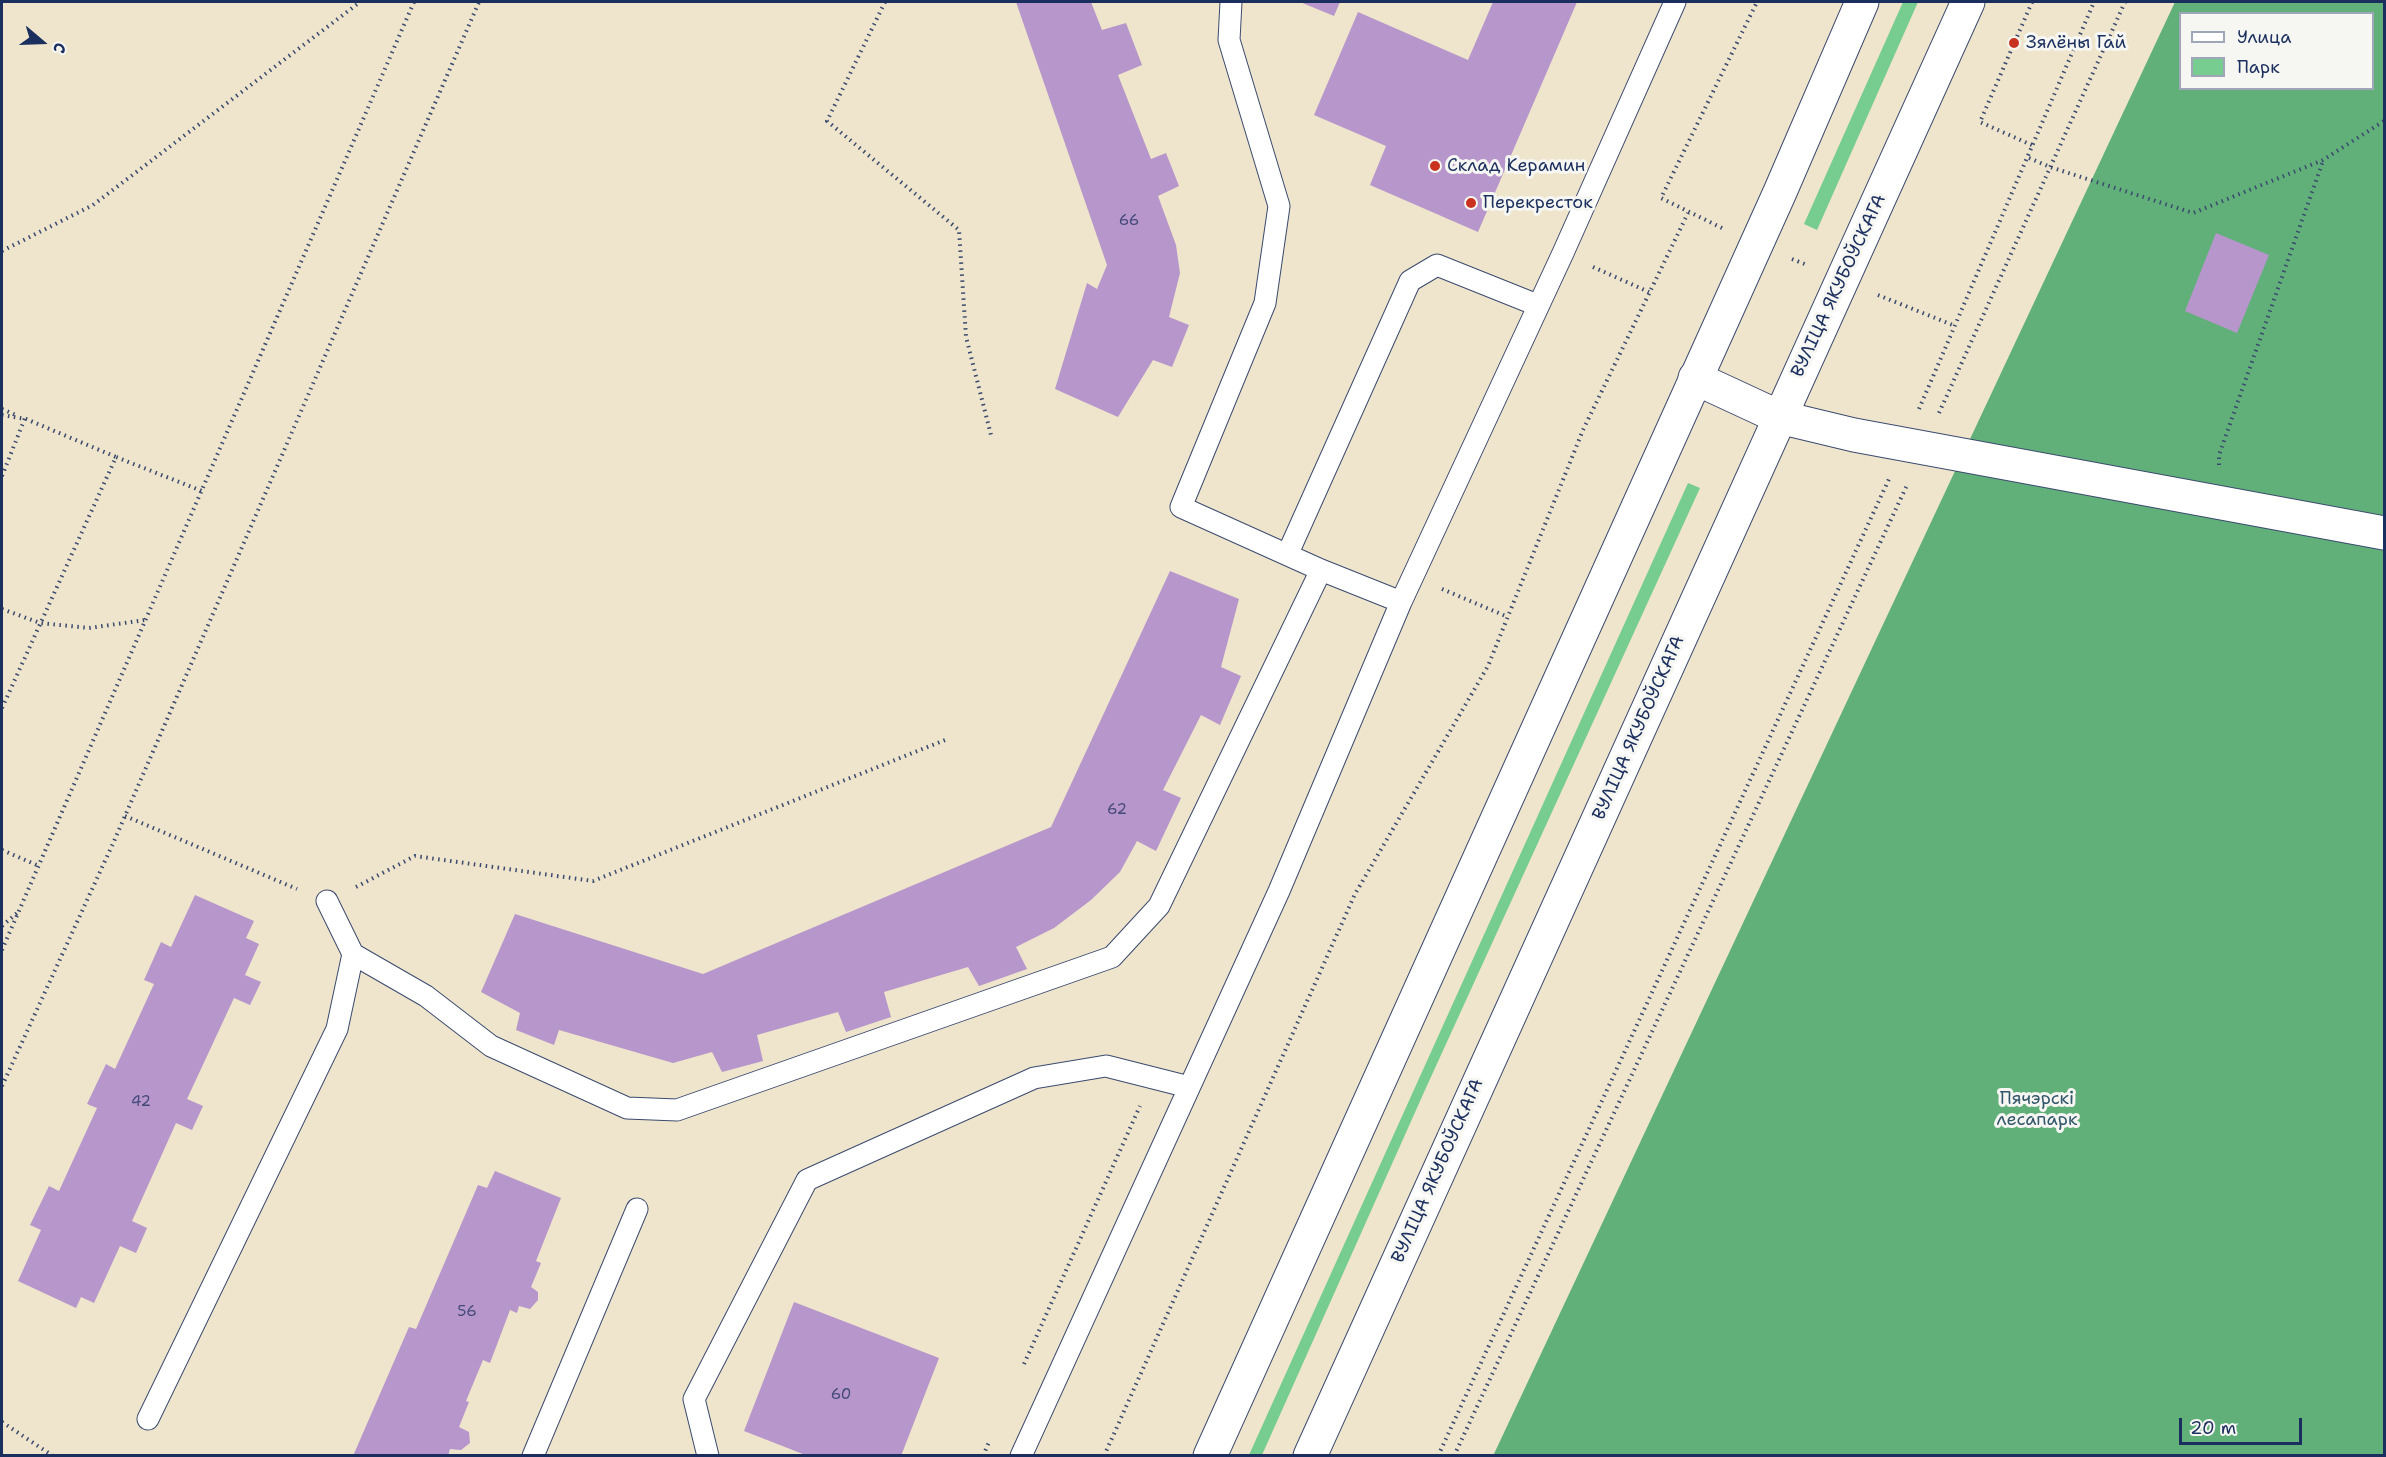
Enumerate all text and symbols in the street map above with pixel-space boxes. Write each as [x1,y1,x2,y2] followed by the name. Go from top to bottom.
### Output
[12,12,72,72] north arrow
[2179,12,2374,90] legend
[2237,25,2291,49] text: Улица
[2026,32,2126,54] place label: Зялёны Гай
[2007,36,2021,50] marker: Зялёны Гай
[48,40,71,56] text: С
[2237,55,2280,79] text: Парк
[1447,155,1585,177] place label: Склад Керамин
[1428,159,1442,173] marker: Склад Керамин
[1787,191,1891,381] street label: ВУЛІЦА ЯКУБОЎСКАГА
[1483,192,1593,214] place label: Перекресток
[1464,196,1478,210] marker: Перекресток
[1119,212,1139,230] house number: 66
[1589,633,1689,823] street label: ВУЛІЦА ЯКУБОЎСКАГА
[1107,801,1127,819] house number: 62
[1388,1076,1488,1266] street label: ВУЛІЦА ЯКУБОЎСКАГА
[1997,1088,2077,1130] park label: Пячэрскі лесапарк
[131,1093,151,1111] house number: 42
[457,1303,477,1321] house number: 56
[831,1386,851,1404] house number: 60
[2182,1406,2305,1444] scale bar
[2190,1416,2236,1440] text: 20 m

